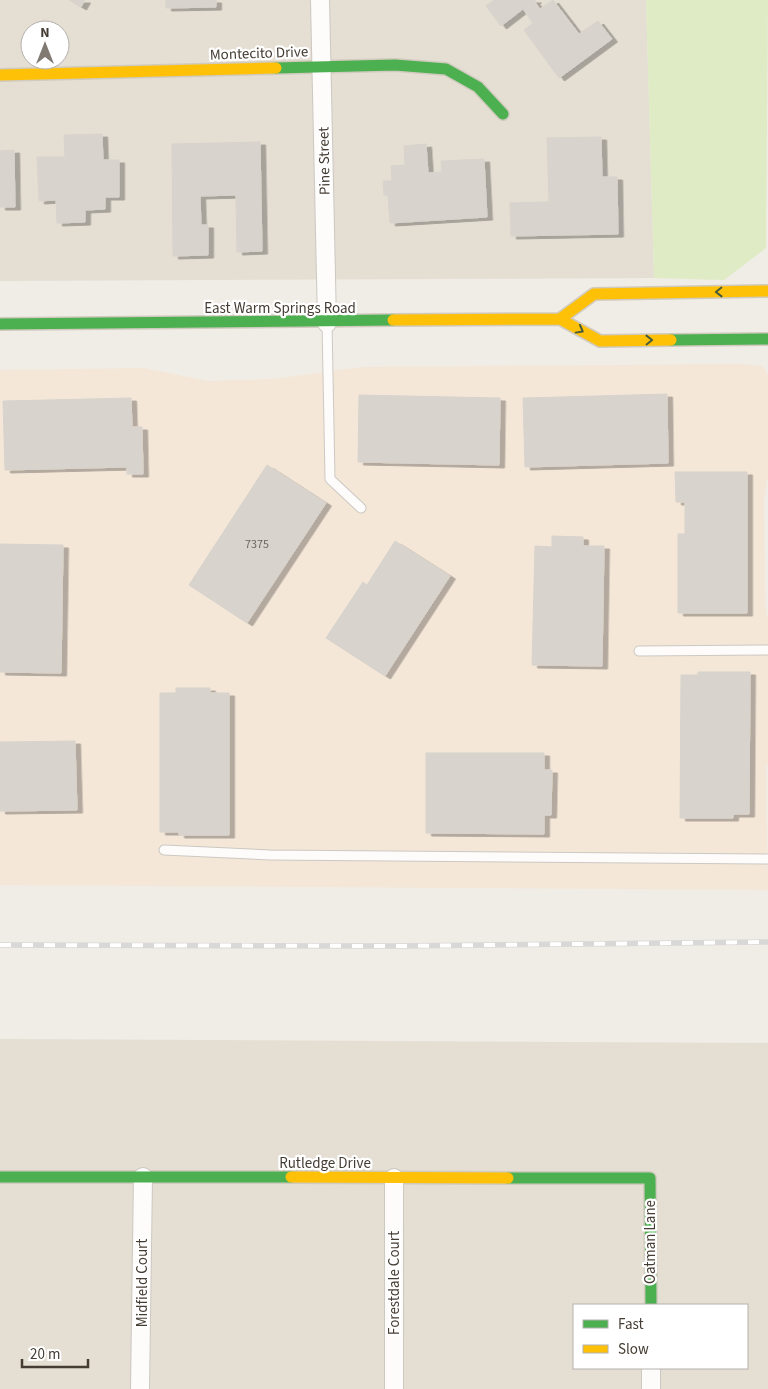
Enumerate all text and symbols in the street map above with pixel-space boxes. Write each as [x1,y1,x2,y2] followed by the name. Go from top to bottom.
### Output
[20,20,70,70] north arrow
[40,23,50,43] text: N
[209,41,309,66] street label: Montecito Drive
[313,127,336,195] street label: Pine Street
[715,287,723,297] one-way arrow
[204,298,356,319] street label: East Warm Springs Road
[575,324,584,334] one-way arrow
[645,335,653,346] one-way arrow
[245,536,269,553] house number: 7375
[279,1153,371,1174] street label: Rutledge Drive
[640,1200,661,1284] street label: Oatman Lane
[384,1231,405,1335] street label: Forestdale Court
[132,1239,153,1327] street label: Midfield Court
[573,1304,748,1369] legend
[618,1314,644,1335] text: Fast
[22,1336,89,1368] scale bar
[618,1339,649,1360] text: Slow
[30,1344,60,1365] text: 20 m

